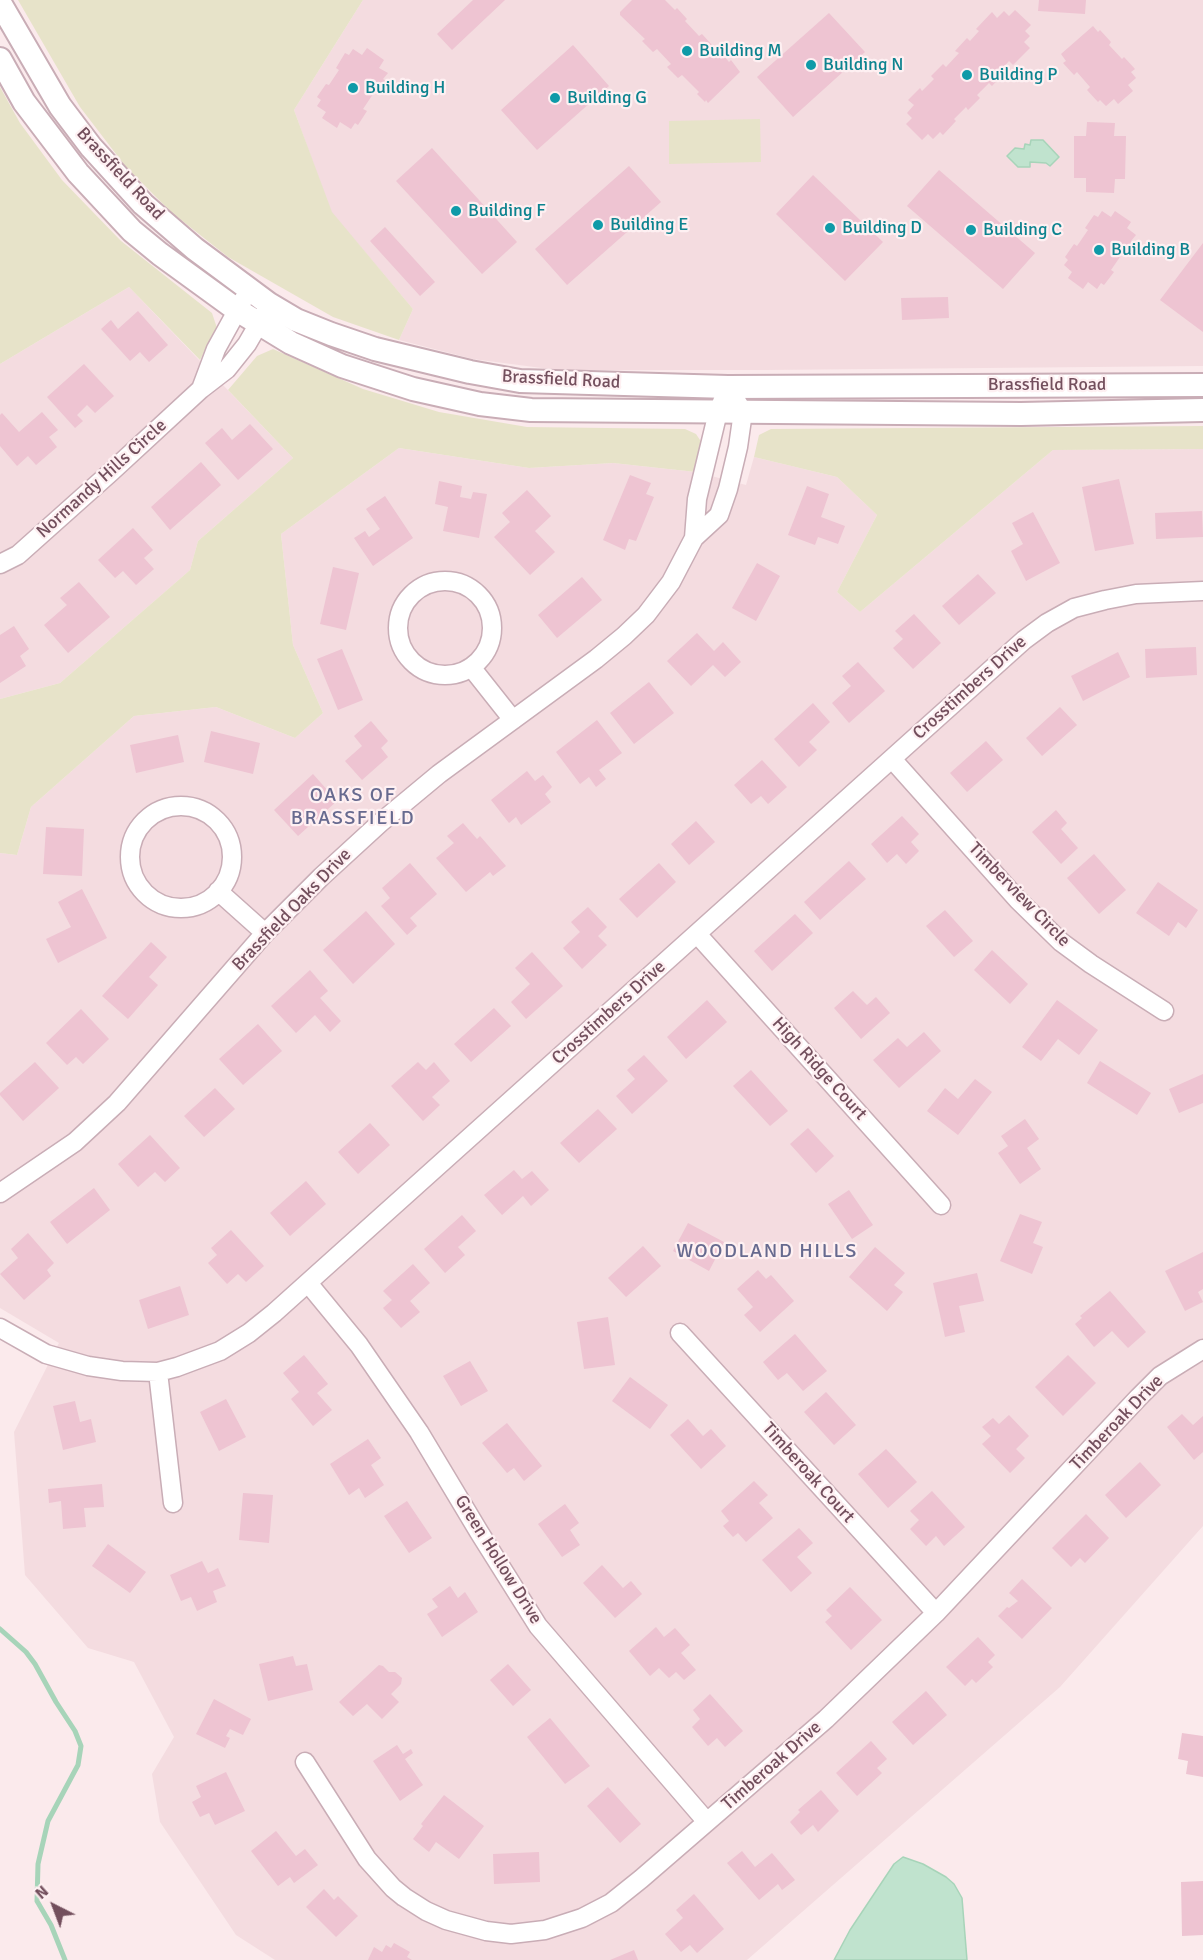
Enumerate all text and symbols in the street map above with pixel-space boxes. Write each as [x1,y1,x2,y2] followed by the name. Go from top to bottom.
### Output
[699,40,782,62] place label: Building M
[680,44,694,58] marker: Building M
[823,54,904,76] place label: Building N
[804,58,818,72] marker: Building N
[979,64,1058,86] place label: Building P
[960,68,974,82] marker: Building P
[365,77,446,99] place label: Building H
[346,81,360,95] marker: Building H
[567,87,647,109] place label: Building G
[548,91,562,105] marker: Building G
[72,123,168,225] street label: Brassfield Road
[468,200,546,222] place label: Building F
[449,204,463,218] marker: Building F
[610,214,689,236] place label: Building E
[842,217,922,239] place label: Building D
[591,218,605,232] marker: Building E
[983,219,1062,241] place label: Building C
[823,221,837,235] marker: Building D
[964,223,978,237] marker: Building C
[1111,239,1190,261] place label: Building B
[1092,243,1106,257] marker: Building B
[501,366,621,394] street label: Brassfield Road
[988,374,1106,396] street label: Brassfield Road
[33,415,171,543] street label: Normandy Hills Circle
[909,631,1031,745] street label: Crosstimbers Drive
[291,784,415,831] district label: OAKS OF BRASSFIELD
[964,838,1074,952] street label: Timberview Circle
[228,844,356,976] street label: Brassfield Oaks Drive
[548,956,670,1070] street label: Crosstimbers Drive
[767,1013,871,1125] street label: High Ridge Court
[676,1240,858,1264] district label: WOODLAND HILLS
[1066,1371,1168,1475] street label: Timberoak Drive
[757,1418,859,1528] street label: Timberoak Court
[450,1492,546,1628] street label: Green Hollow Drive
[718,1717,826,1815] street label: Timberoak Drive
[24,1876,84,1936] north arrow
[31,1881,53,1904] text: N

